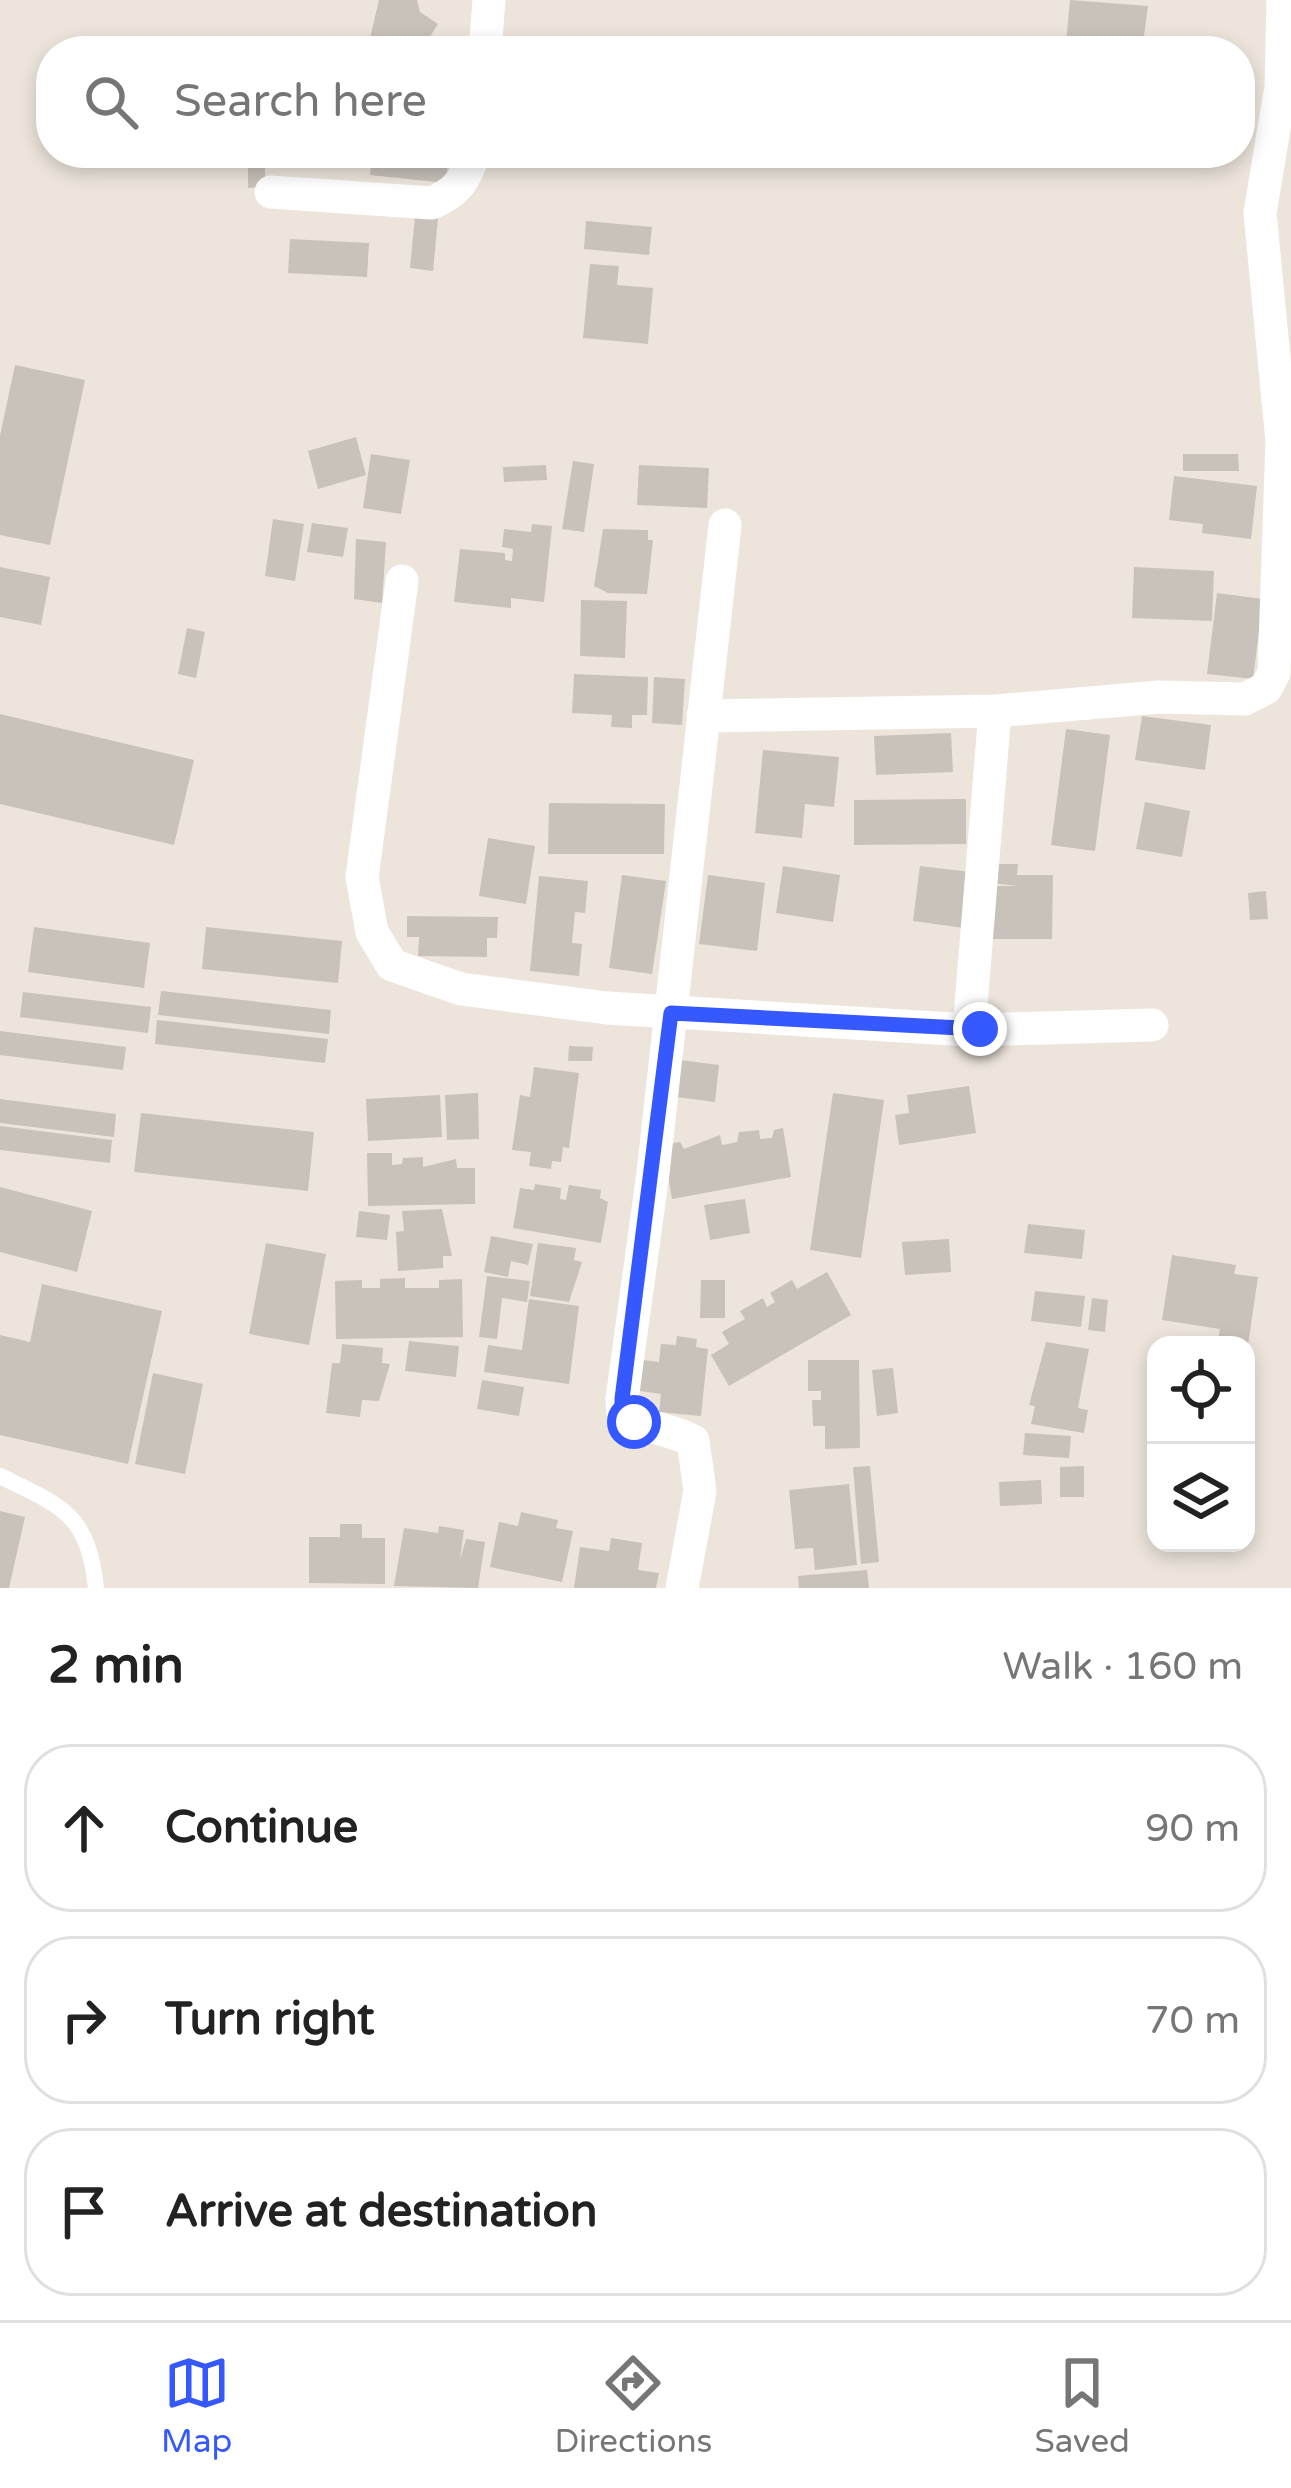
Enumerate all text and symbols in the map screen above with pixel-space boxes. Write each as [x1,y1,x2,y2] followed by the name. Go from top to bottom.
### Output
[36,36,1255,168] search box
[78,69,144,135] icon: search
[174,75,427,129] text: Search here
[953,1002,1007,1056] route end
[1147,1336,1255,1552] map controls
[1147,1336,1255,1444] button: locate
[607,1395,661,1449] route start
[1147,1444,1255,1552] button: layers
[48,1635,184,1697] text: 2 min
[1002,1643,1243,1690] text: Walk · 160 m
[51,1795,117,1861] icon: ahead
[165,1801,358,1855] text: Continue
[1145,1805,1240,1852] text: 90 m
[51,1987,117,2053] icon: right
[165,1993,374,2047] text: Turn right
[1145,1997,1240,2044] text: 70 m
[51,2179,117,2245] icon: arrive
[165,2185,597,2239] text: Arrive at destination
[161,2350,232,2461] tab: Map
[554,2350,712,2461] tab: Directions
[1035,2350,1130,2461] tab: Saved

